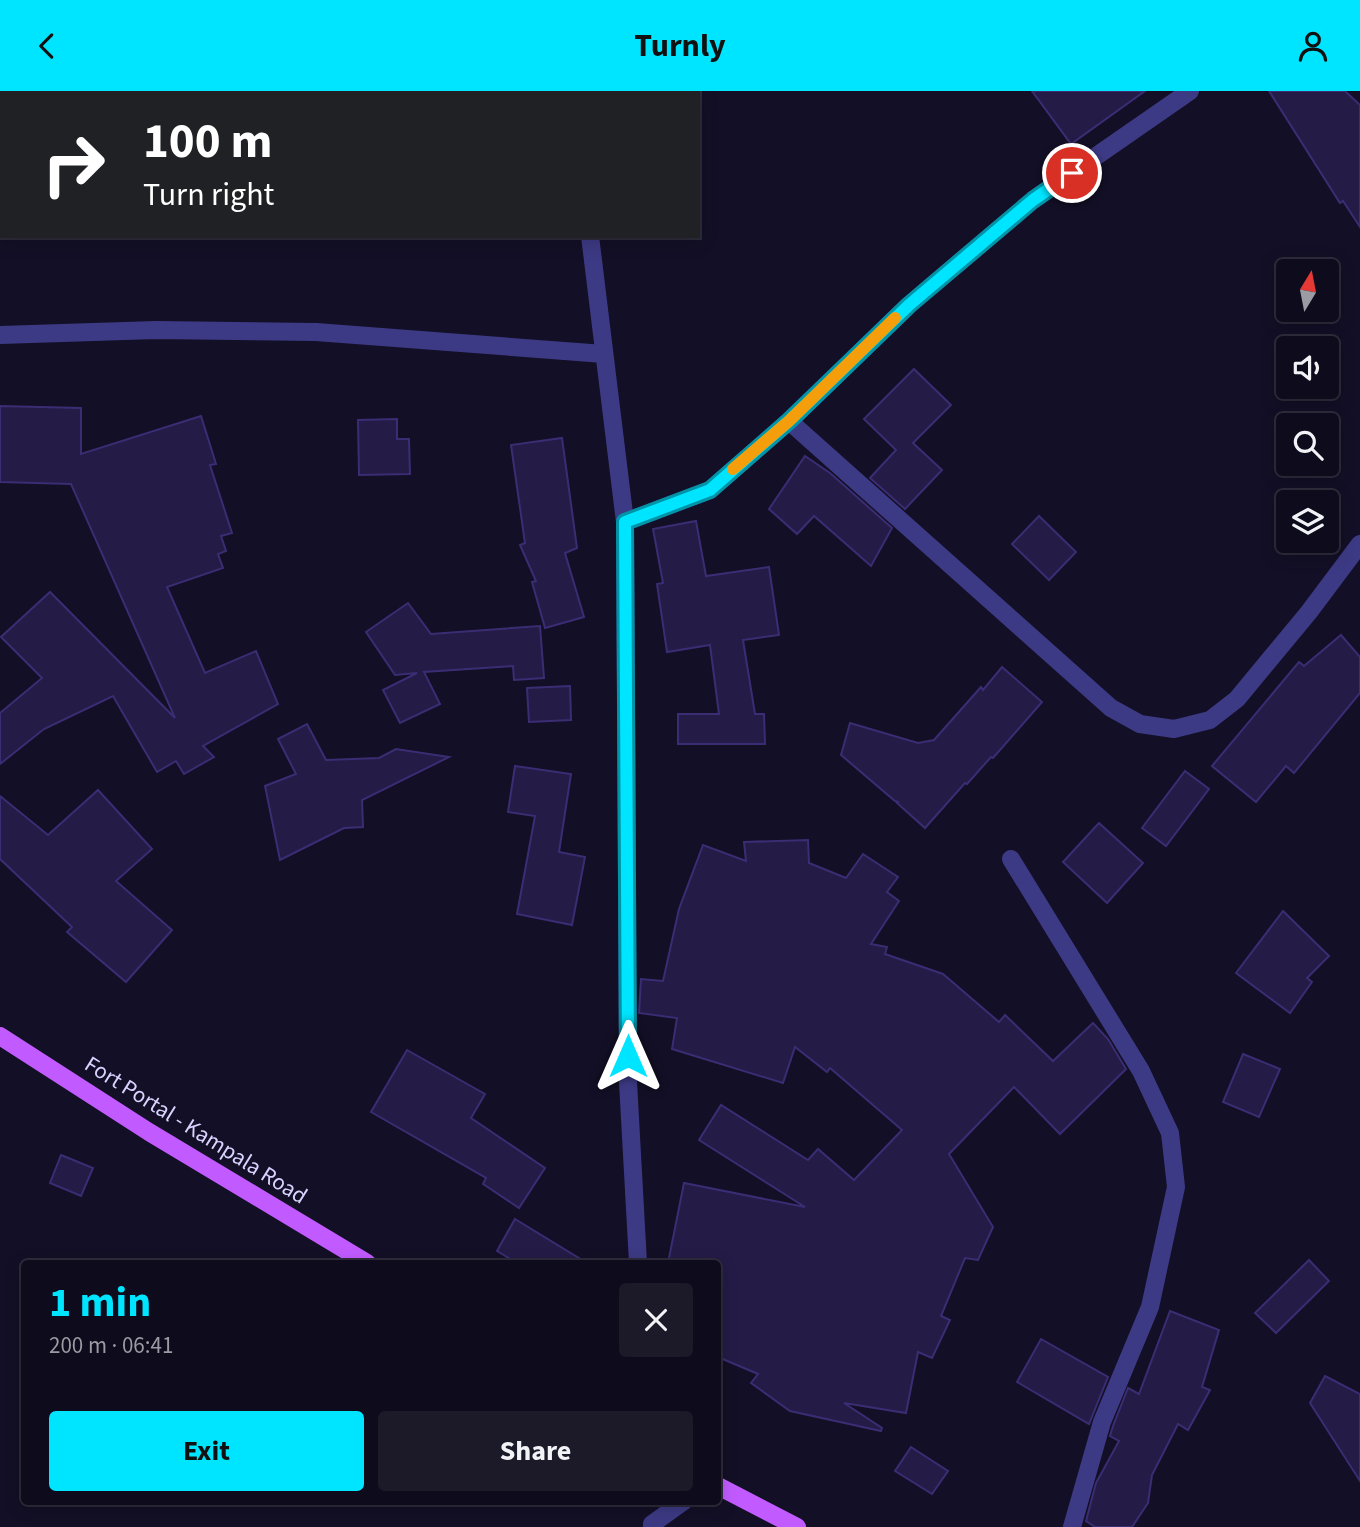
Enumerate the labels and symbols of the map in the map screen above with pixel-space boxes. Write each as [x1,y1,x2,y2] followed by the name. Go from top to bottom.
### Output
[1042,143,1102,203] pin
[1276,259,1339,322] north arrow
[591,1019,665,1093] position arrow
[78,1048,314,1212] street label: Fort Portal - Kampala Road

